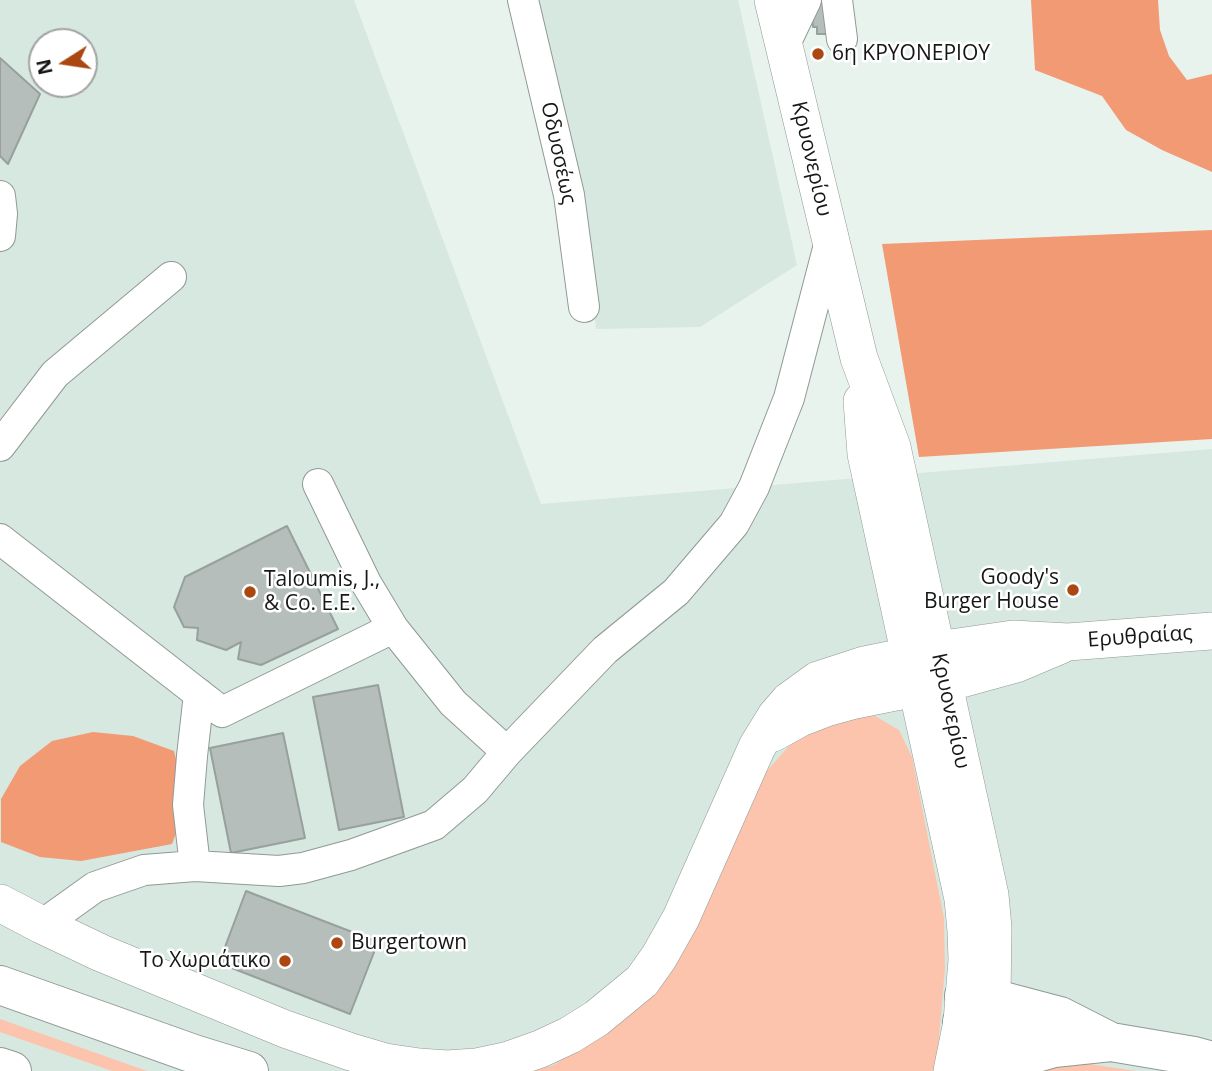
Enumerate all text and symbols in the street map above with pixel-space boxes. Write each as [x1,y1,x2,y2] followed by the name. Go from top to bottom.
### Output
[28,28,98,98] north arrow
[832,41,990,67] place label: 6η ΚΡΥΟΝΕΡΙΟΥ
[810,46,826,62] marker: 6η ΚΡΥΟΝΕΡΙΟΥ
[30,57,59,77] text: N
[786,99,836,219] street label: Κρυονερίου
[535,100,581,206] street label: Οδυσσέως
[924,565,1059,615] place label: Goody's Burger House
[264,567,380,617] place label: Taloumis, J., & Co. E.E.
[1065,582,1081,598] marker: Goody's Burger House
[242,584,258,600] marker: Taloumis, J., & Co. E.E.
[1087,621,1193,653] street label: Ερυθραίας
[925,651,975,771] street label: Κρυονερίου
[351,930,467,956] place label: Burgertown
[329,935,345,951] marker: Burgertown
[140,948,271,974] place label: Το Χωριάτικο
[277,953,293,969] marker: Το Χωριάτικο

